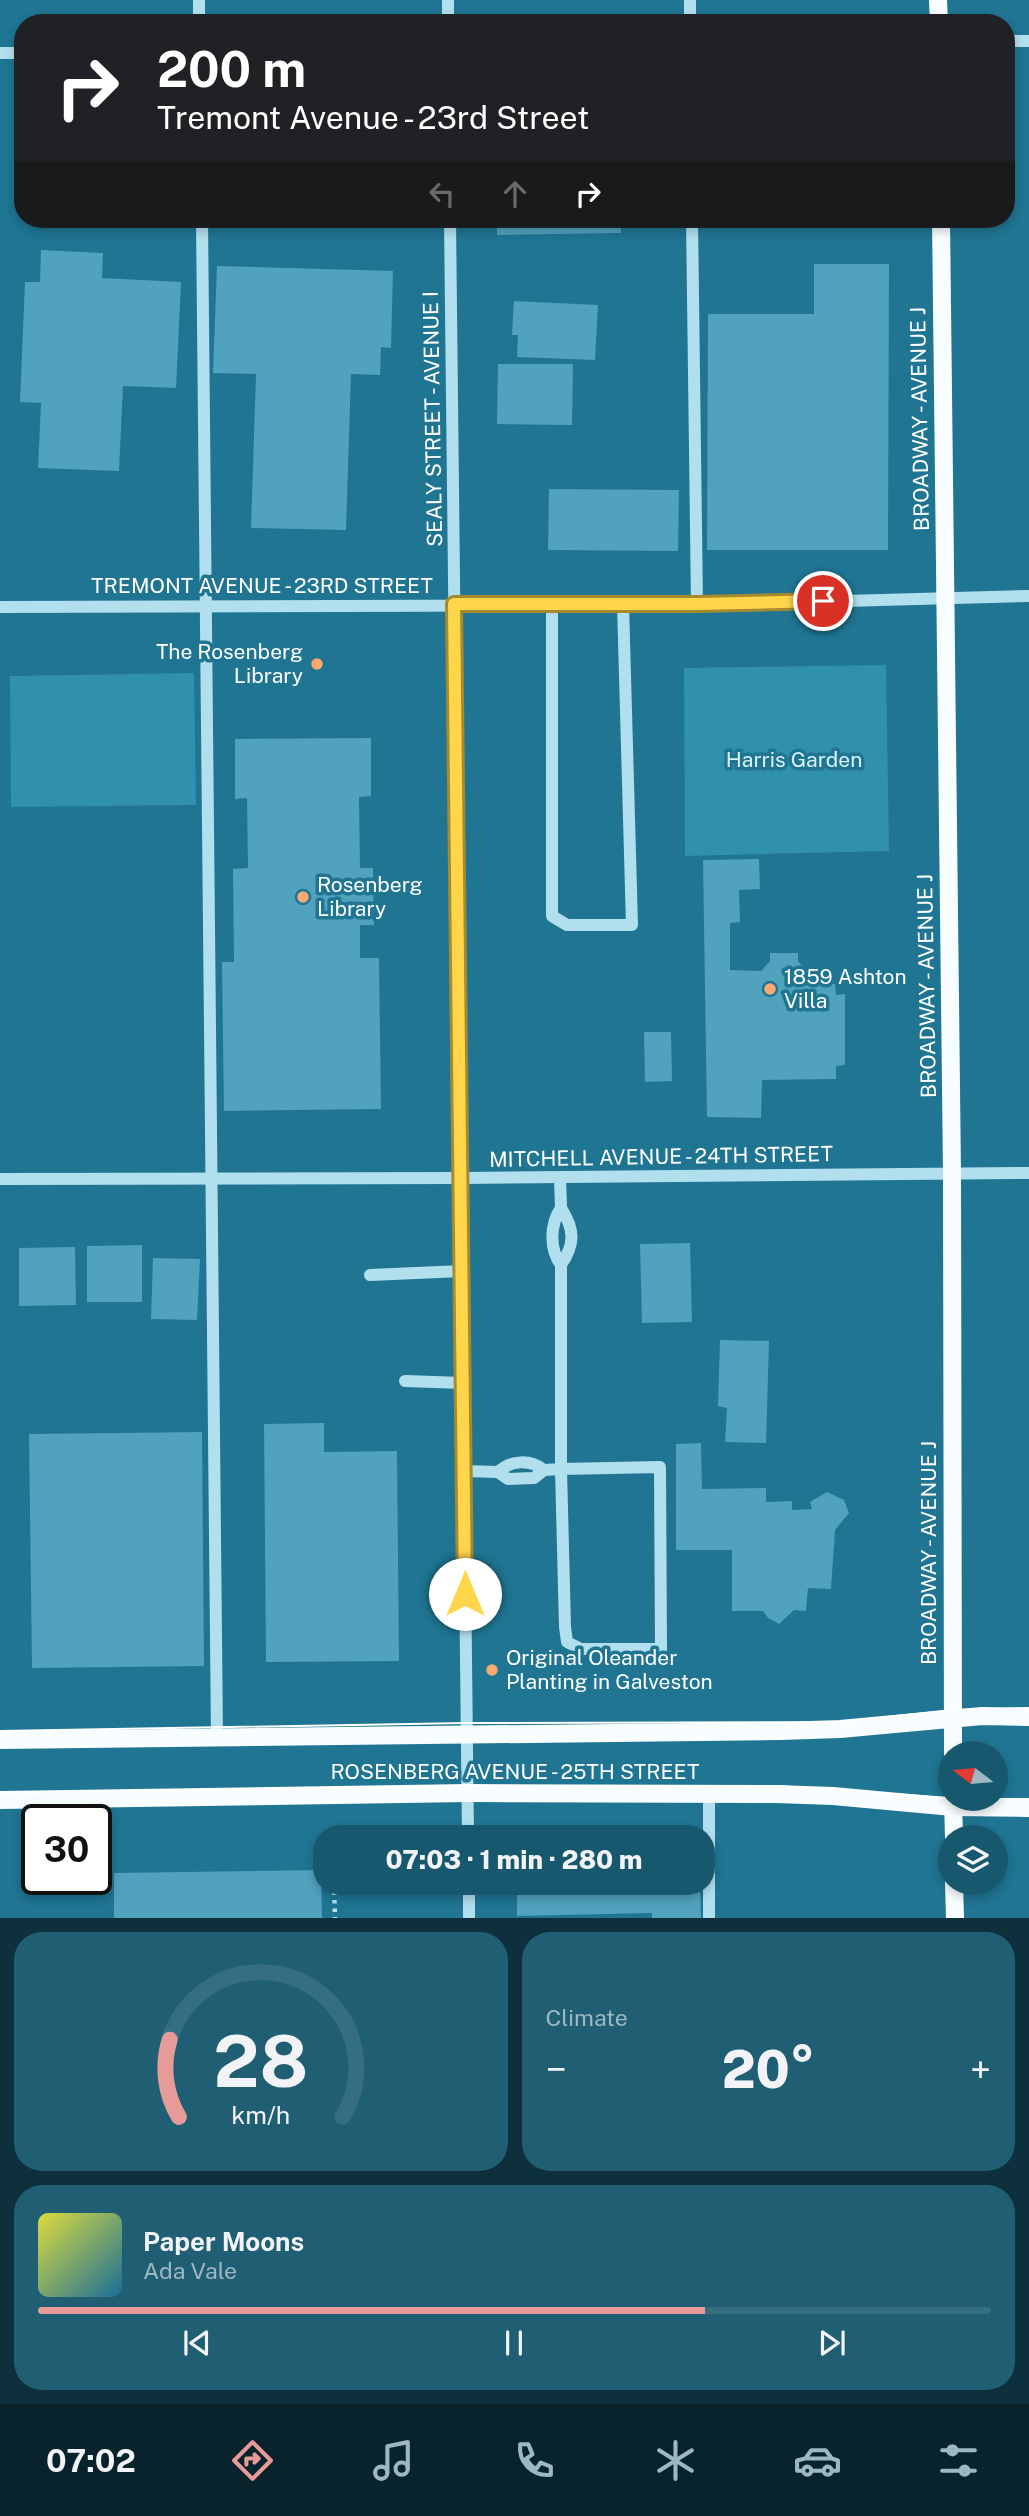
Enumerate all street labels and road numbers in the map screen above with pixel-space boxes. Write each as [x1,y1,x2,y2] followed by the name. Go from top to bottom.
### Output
[418,291,447,547] street label: SEALY STREET - AVENUE I
[905,307,934,531] street label: BROADWAY - AVENUE J
[91,573,433,598] street label: TREMONT AVENUE - 23RD STREET
[912,874,941,1098] street label: BROADWAY - AVENUE J
[489,1141,833,1172] street label: MITCHELL AVENUE - 24TH STREET
[916,1441,941,1665] street label: BROADWAY - AVENUE J
[331,1759,699,1784] street label: ROSENBERG AVENUE - 25TH STREET

